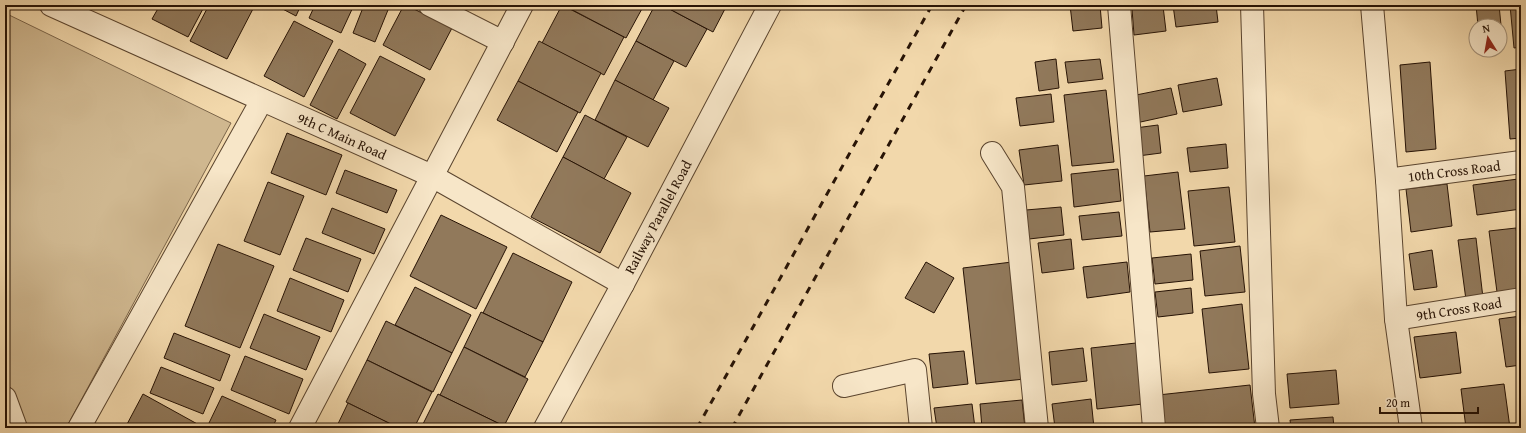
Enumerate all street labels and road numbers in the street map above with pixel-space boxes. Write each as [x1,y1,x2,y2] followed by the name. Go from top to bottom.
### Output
[294,107,390,165] street label: 9th C Main Road
[1407,155,1502,187] street label: 10th Cross Road
[620,156,697,277] street label: Railway Parallel Road
[1415,292,1504,326] street label: 9th Cross Road

